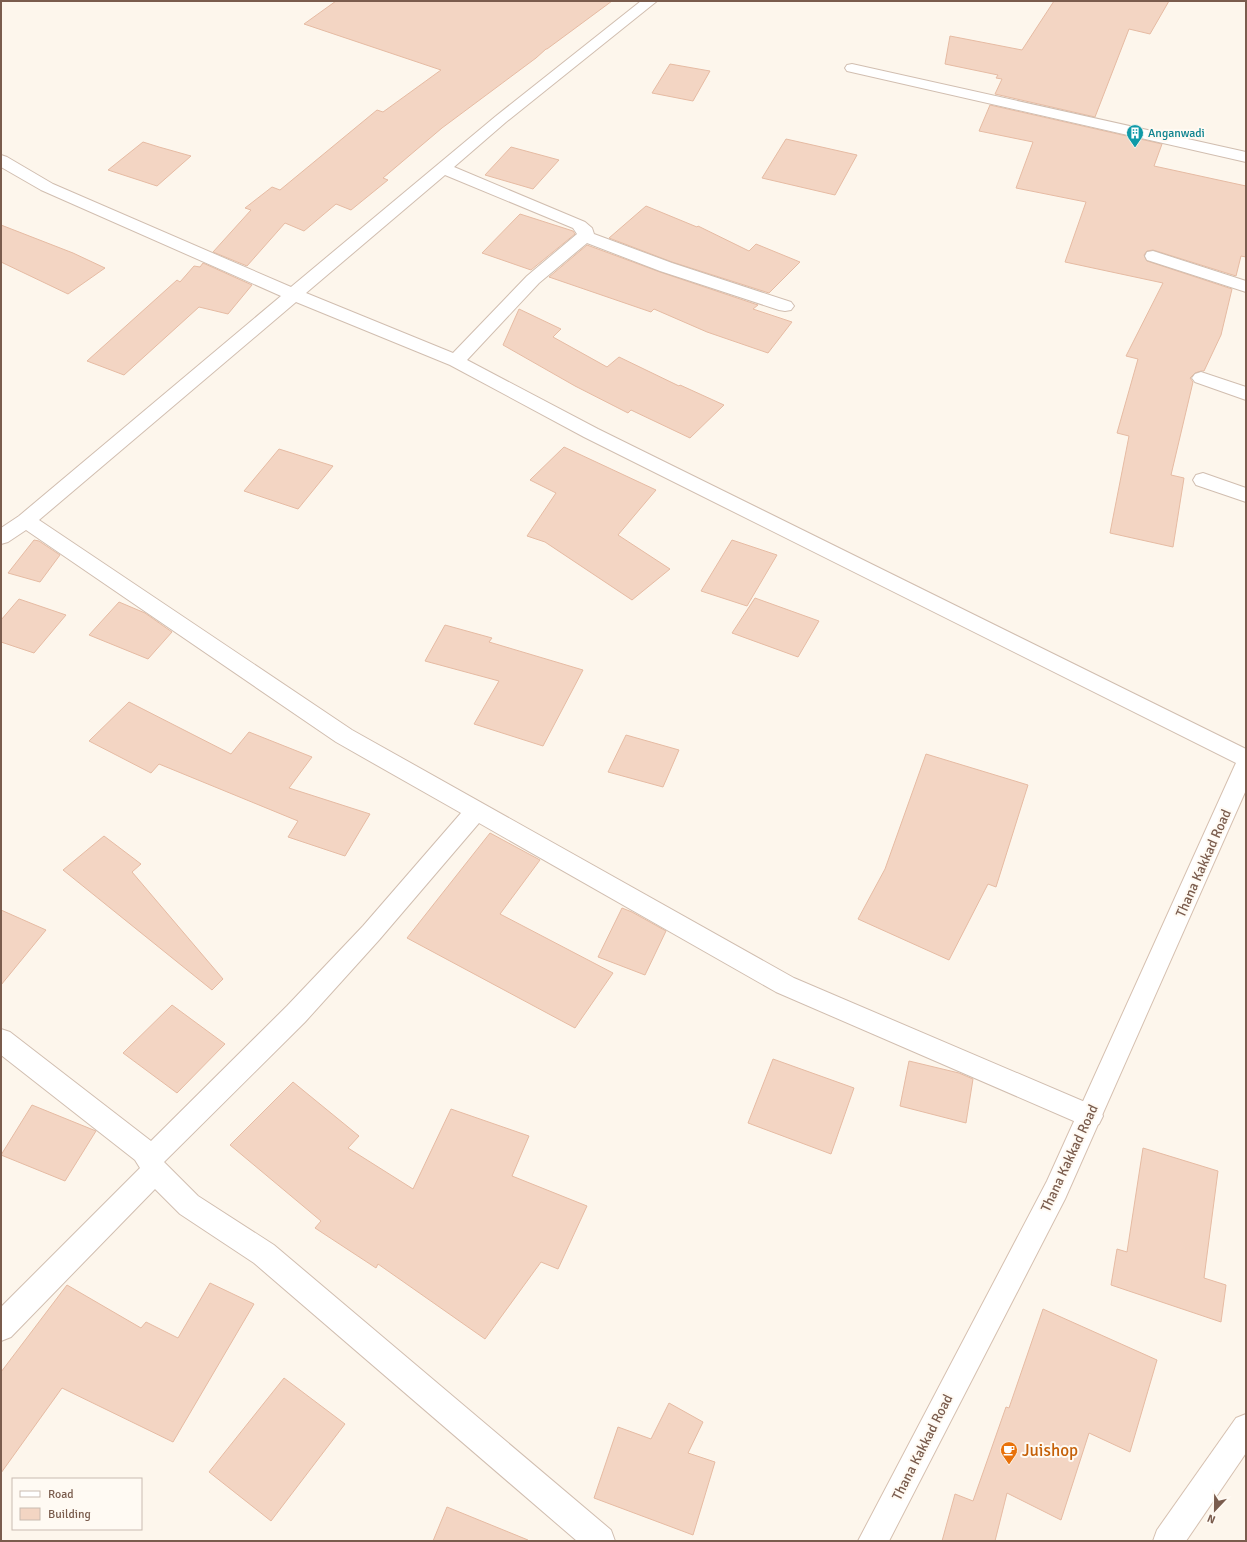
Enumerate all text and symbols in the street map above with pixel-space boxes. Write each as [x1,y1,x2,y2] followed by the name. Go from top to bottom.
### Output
[1125,123,1145,148] building icon: Anganwadi
[1148,126,1205,141] place label: Anganwadi
[1172,807,1235,920] street label: Thana Kakkad Road
[1037,1102,1102,1215] street label: Thana Kakkad Road
[888,1392,956,1503] street label: Thana Kakkad Road
[999,1440,1019,1465] cafe icon: Juishop
[1022,1440,1078,1461] place label: Juishop
[12,1478,142,1530] legend
[48,1487,74,1502] text: Road
[1195,1490,1235,1530] north arrow
[48,1507,91,1522] text: Building
[1205,1511,1217,1526] text: N

